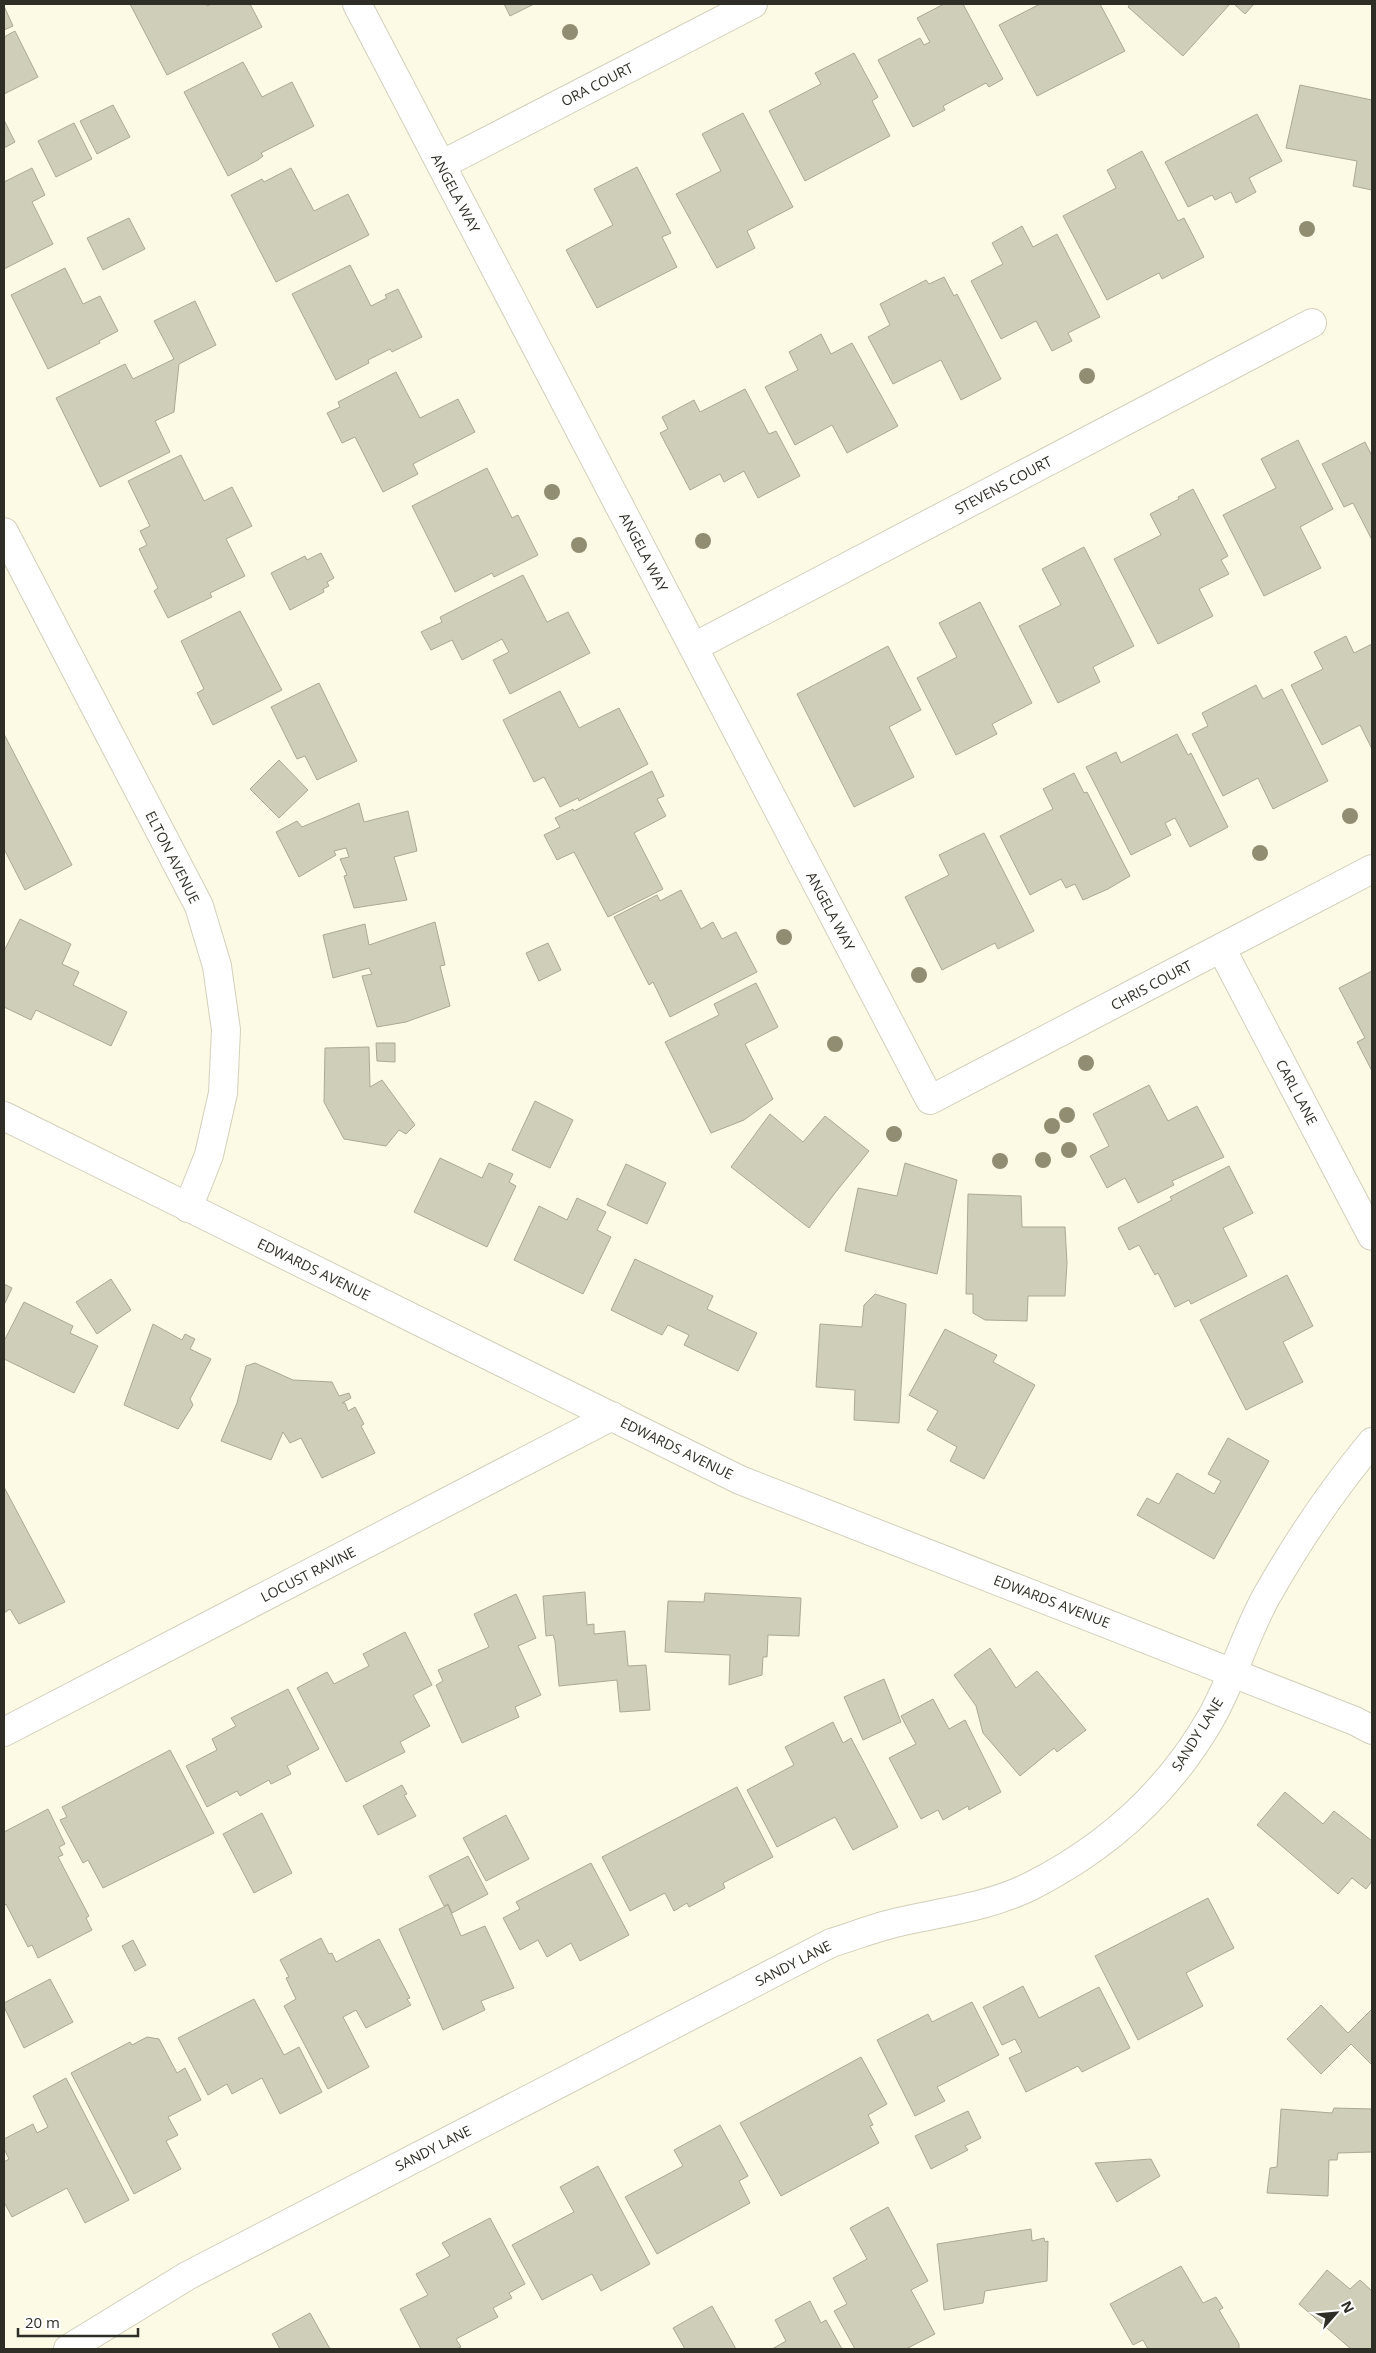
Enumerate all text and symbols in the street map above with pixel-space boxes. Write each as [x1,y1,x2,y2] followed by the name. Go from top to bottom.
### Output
[558,58,636,110] street label: ORA COURT
[427,150,485,236] street label: ANGELA WAY
[951,451,1055,519] street label: STEVENS COURT
[615,509,673,595] street label: ANGELA WAY
[142,808,204,906] street label: ELTON AVENUE
[802,868,860,954] street label: ANGELA WAY
[1107,956,1195,1014] street label: CHRIS COURT
[1272,1056,1322,1128] street label: CARL LANE
[254,1233,374,1305] street label: EDWARDS AVENUE
[617,1412,737,1484] street label: EDWARDS AVENUE
[257,1542,359,1606] street label: LOCUST RAVINE
[991,1570,1113,1632] street label: EDWARDS AVENUE
[1167,1694,1227,1774] street label: SANDY LANE
[752,1936,834,1990] street label: SANDY LANE
[392,2121,474,2175] street label: SANDY LANE
[1311,2288,1361,2338] north arrow
[1337,2297,1359,2316] text: N
[18,2306,138,2338] scale bar
[25,2312,60,2332] text: 20 m

